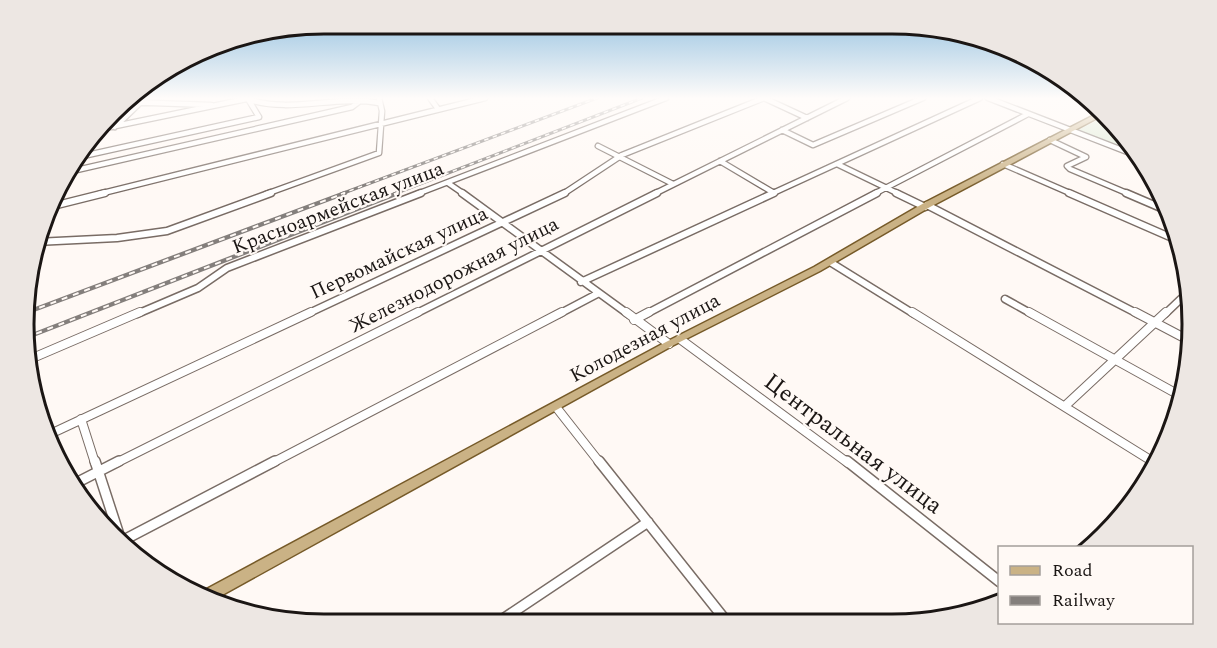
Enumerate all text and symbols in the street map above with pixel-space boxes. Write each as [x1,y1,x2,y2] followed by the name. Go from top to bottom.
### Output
[228,154,448,262] street label: Красноармейская улица
[305,198,493,307] street label: Первомайская улица
[344,209,564,341] street label: Железнодорожная улица
[564,285,726,390] street label: Колодезная улица
[756,365,950,524] street label: Центральная улица
[998,546,1193,624] legend
[1052,557,1093,584] text: Road
[1052,587,1116,614] text: Railway

